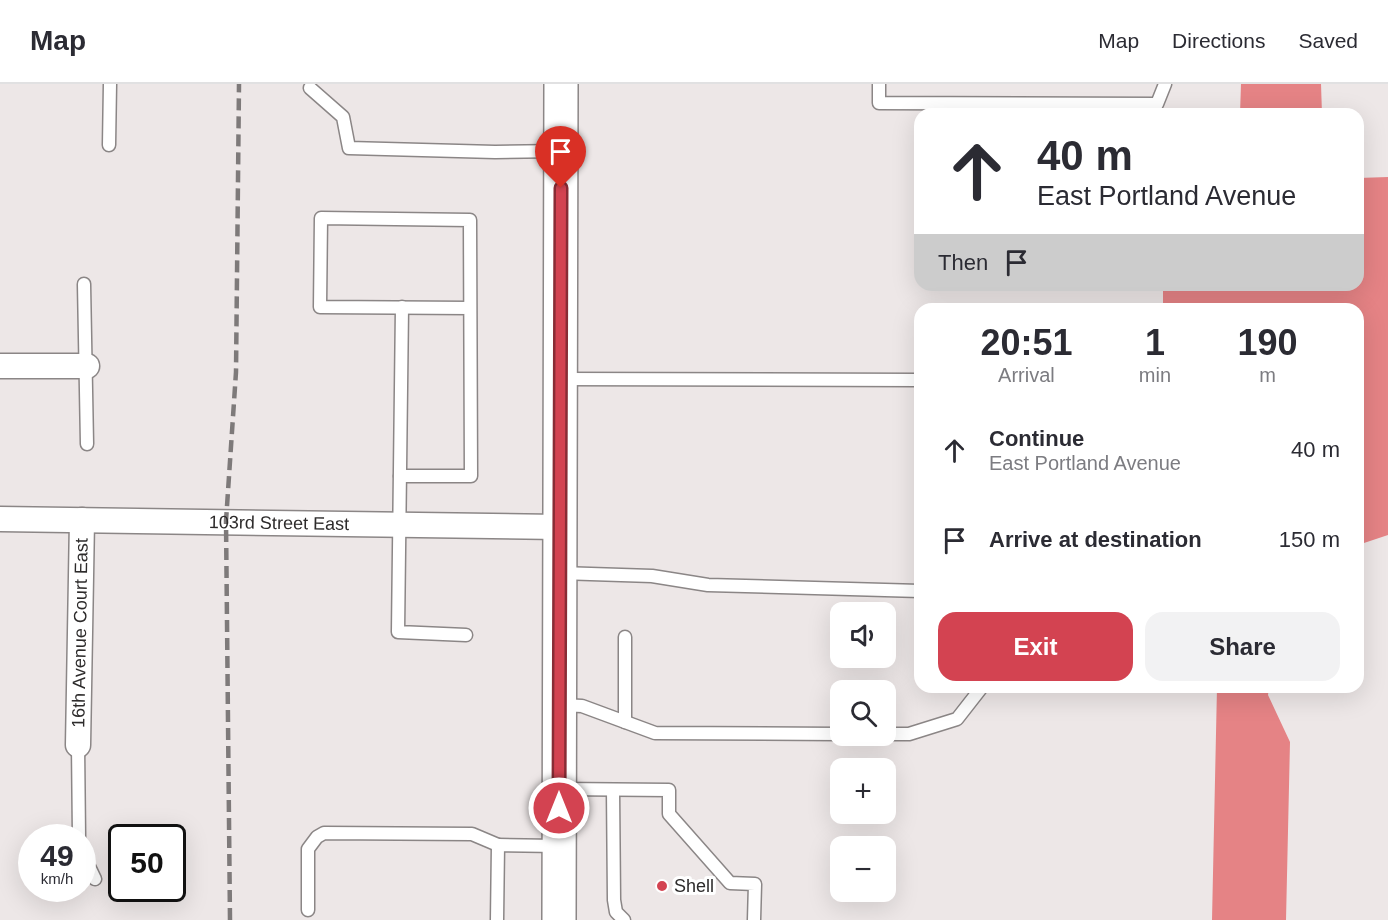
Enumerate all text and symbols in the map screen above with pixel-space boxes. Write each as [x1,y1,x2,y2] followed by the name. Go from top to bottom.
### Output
[30,25,86,56] text: Map
[1098,29,1139,52] text: Map
[1172,29,1265,52] text: Directions
[1298,29,1358,52] text: Saved
[535,126,586,188] pin
[938,132,1016,210] icon: ahead
[1037,132,1133,179] text: 40 m
[544,135,577,168] icon: arrive
[1037,181,1296,211] text: East Portland Avenue
[1000,246,1033,279] icon: arrive
[938,250,988,275] text: Then
[980,322,1072,363] text: 20:51
[1145,322,1165,363] text: 1
[1237,322,1298,363] text: 190
[998,364,1055,386] text: Arrival
[1139,364,1171,386] text: min
[1259,364,1276,386] text: m
[989,426,1084,451] text: Continue
[938,434,971,467] icon: ahead
[1291,437,1340,462] text: 40 m
[989,452,1181,474] text: East Portland Avenue
[209,512,349,534] street label: 103rd Street East
[938,524,971,557] icon: arrive
[989,527,1202,552] text: Arrive at destination
[1279,527,1340,552] text: 150 m
[68,538,92,728] street label: 16th Avenue Court East
[830,602,896,902] map controls
[830,602,896,668] button: sound
[938,612,1133,681] button: Exit
[1145,612,1340,681] button: Share
[830,680,896,746] button: search
[830,758,896,824] button: +
[527,776,591,840] position arrow
[108,824,186,902] speed limit sign: 50
[830,836,896,902] button: −
[40,839,74,872] text: 49
[41,870,73,887] text: km/h
[674,876,714,896] place label: Shell
[655,879,669,893] marker: Shell

